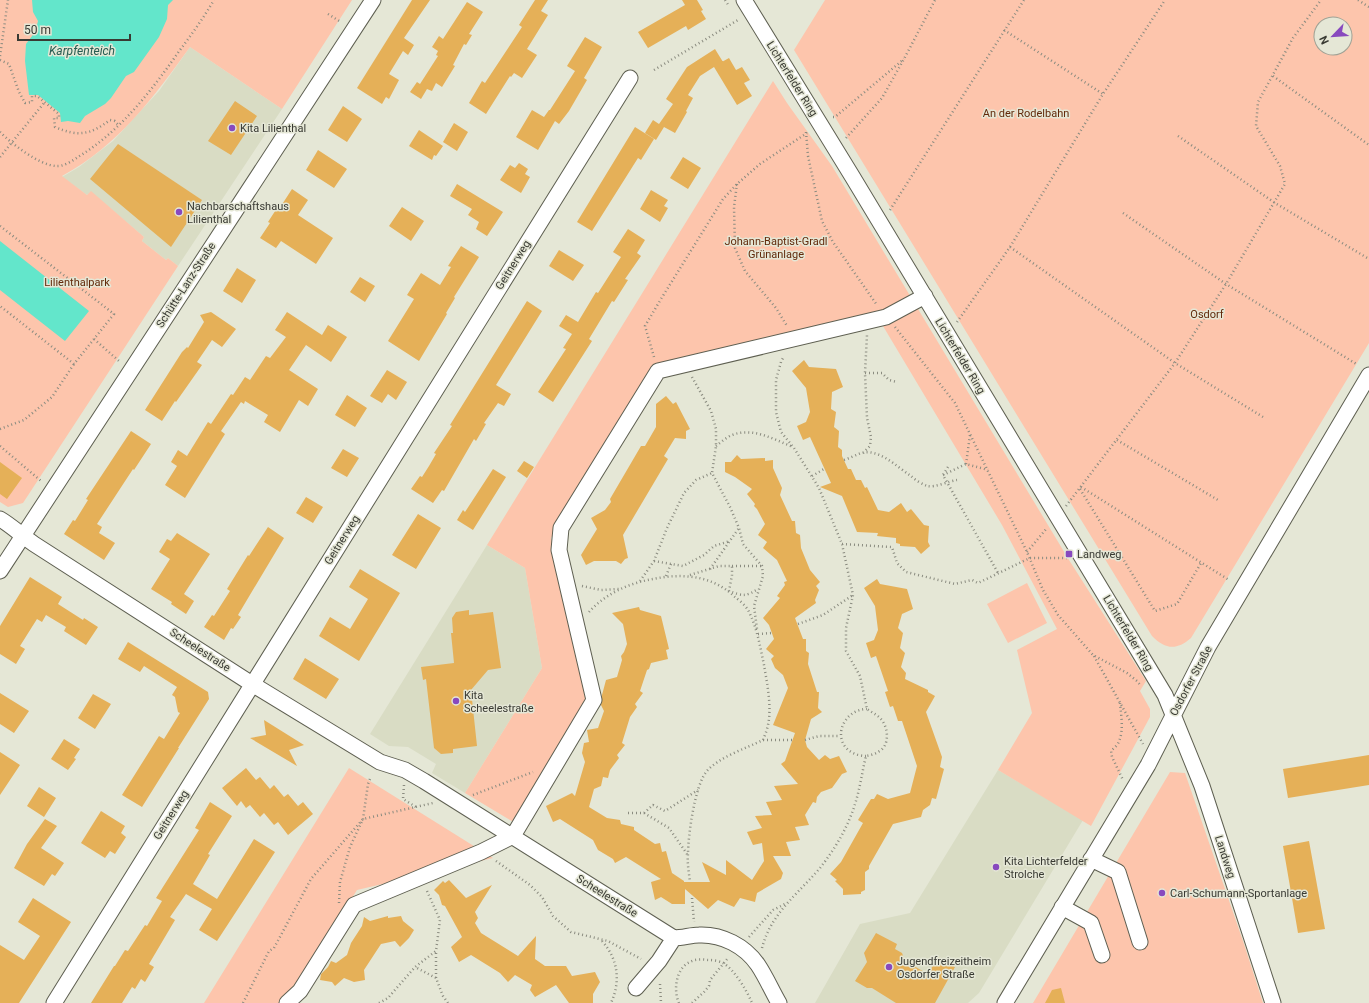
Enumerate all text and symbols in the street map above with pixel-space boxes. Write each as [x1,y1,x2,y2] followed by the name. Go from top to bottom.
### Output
[18,16,130,42] scale bar
[1313,16,1353,56] north arrow
[24,23,51,37] text: 50 m
[1317,34,1332,46] text: N
[764,39,820,119] street label: Lichterfelder Ring
[49,44,115,58] water label: Karpfenteich
[983,107,1069,120] park label: An der Rodelbahn
[240,122,306,135] place label: Kita Lilienthal
[227,123,237,133] marker: Kita Lilienthal
[187,200,289,226] place label: Nachbarschaftshaus Lilienthal
[174,207,184,217] marker: Nachbarschaftshaus Lilienthal
[724,235,828,261] park label: Johann-Baptist-Gradl Grünanlage
[493,238,533,292] street label: Geitnerweg
[154,240,218,330] street label: Schütte-Lanz-Straße
[44,276,110,289] park label: Lilienthalpark
[1190,308,1224,321] park label: Osdorf
[932,316,988,396] street label: Lichterfelder Ring
[322,513,362,567] street label: Geitnerweg
[1077,548,1121,561] place label: Landweg
[1064,549,1074,559] marker: Landweg
[1100,593,1156,673] street label: Lichterfelder Ring
[167,626,233,675] street label: Scheelestraße
[1167,644,1215,718] street label: Osdorfer Straße
[464,689,534,715] place label: Kita Scheelestraße
[451,696,461,706] marker: Kita Scheelestraße
[151,788,191,842] street label: Geitnerweg
[1212,834,1238,880] street label: Landweg
[1004,855,1088,881] place label: Kita Lichterfelder Strolche
[991,862,1001,872] marker: Kita Lichterfelder Strolche
[574,872,640,920] street label: Scheelestraße
[1170,887,1307,900] place label: Carl-Schumann-Sportanlage
[1157,888,1167,898] marker: Carl-Schumann-Sportanlage
[897,955,991,981] place label: Jugendfreizeitheim Osdorfer Straße
[884,962,894,972] marker: Jugendfreizeitheim Osdorfer Straße

